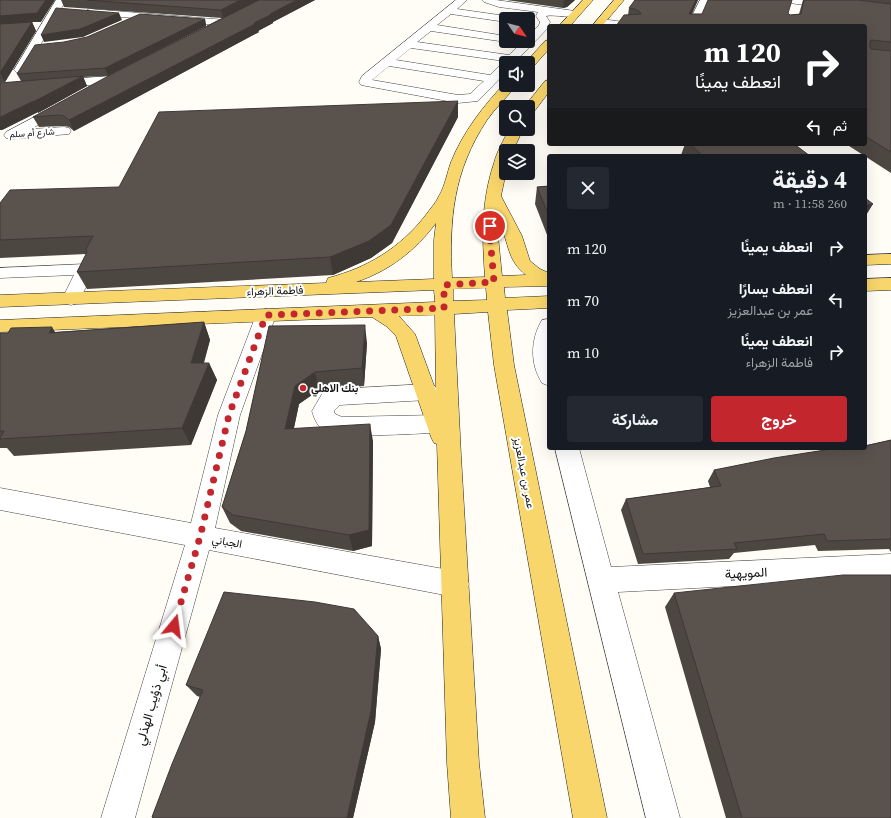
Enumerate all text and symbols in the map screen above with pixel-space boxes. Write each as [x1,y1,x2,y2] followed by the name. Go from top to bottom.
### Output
[499,12,535,48] north arrow
[499,12,535,180] map controls
[704,33,781,71] text: 120 m
[795,40,847,92] icon: right
[499,56,535,92] button: sound
[695,69,781,94] text: انعطف يمينًا
[499,100,535,136] button: search
[833,115,847,136] text: ثم
[803,116,825,138] icon: left
[9,125,55,141] street label: شارع أم سلم
[499,144,535,180] button: layers
[772,163,847,196] text: 4 دقيقة
[567,167,609,209] button: close
[773,195,847,212] text: 260 m · 11:58
[473,209,507,243] pin
[479,215,501,237] icon: arrive
[741,236,813,257] text: انعطف يمينًا
[825,237,847,259] icon: right
[567,238,607,259] text: 120 m
[739,278,813,299] text: انعطف يسارًا
[246,283,304,299] street label: فاطمة الزهراء
[825,289,847,311] icon: left
[567,290,599,311] text: 70 m
[728,302,813,319] text: عمر بن عبدالعزيز
[741,330,813,351] text: انعطف يمينًا
[825,341,847,363] icon: right
[567,342,599,363] text: 10 m
[746,354,813,371] text: فاطمة الزهراء
[311,381,358,397] place label: بنك الاهلي
[298,383,308,393] marker: بنك الاهلي
[567,396,703,442] button: مشاركة
[711,396,847,442] button: خروج
[510,435,538,510] street label: عمر بن عبدالعزيز
[210,532,243,554] street label: الجباني
[724,563,768,583] street label: المويهية
[153,605,195,647] position arrow
[131,663,173,748] street label: أبي ذؤيب الهذلي

